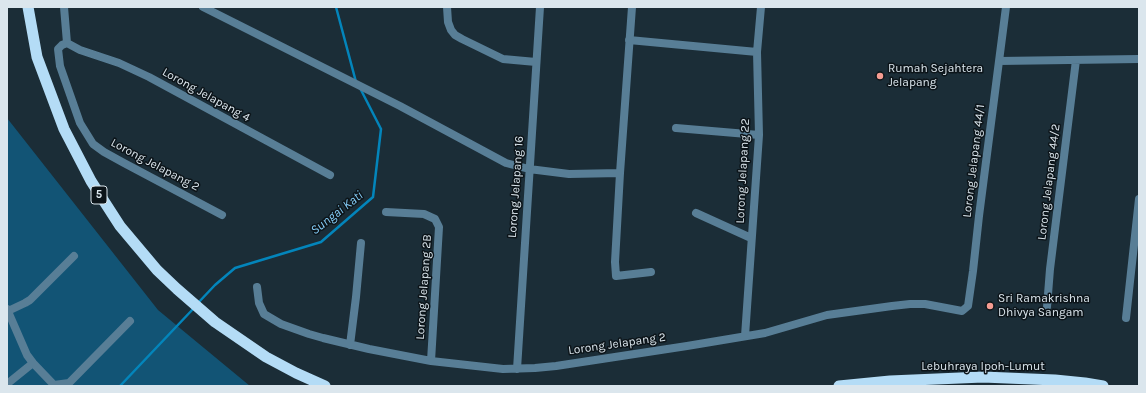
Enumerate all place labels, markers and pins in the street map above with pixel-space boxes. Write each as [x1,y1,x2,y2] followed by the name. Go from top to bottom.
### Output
[888,62,983,90] place label: Rumah Sejahtera Jelapang
[875,71,885,81] marker: Rumah Sejahtera Jelapang
[998,292,1090,320] place label: Sri Ramakrishna Dhivya Sangam
[985,301,995,311] marker: Sri Ramakrishna Dhivya Sangam

